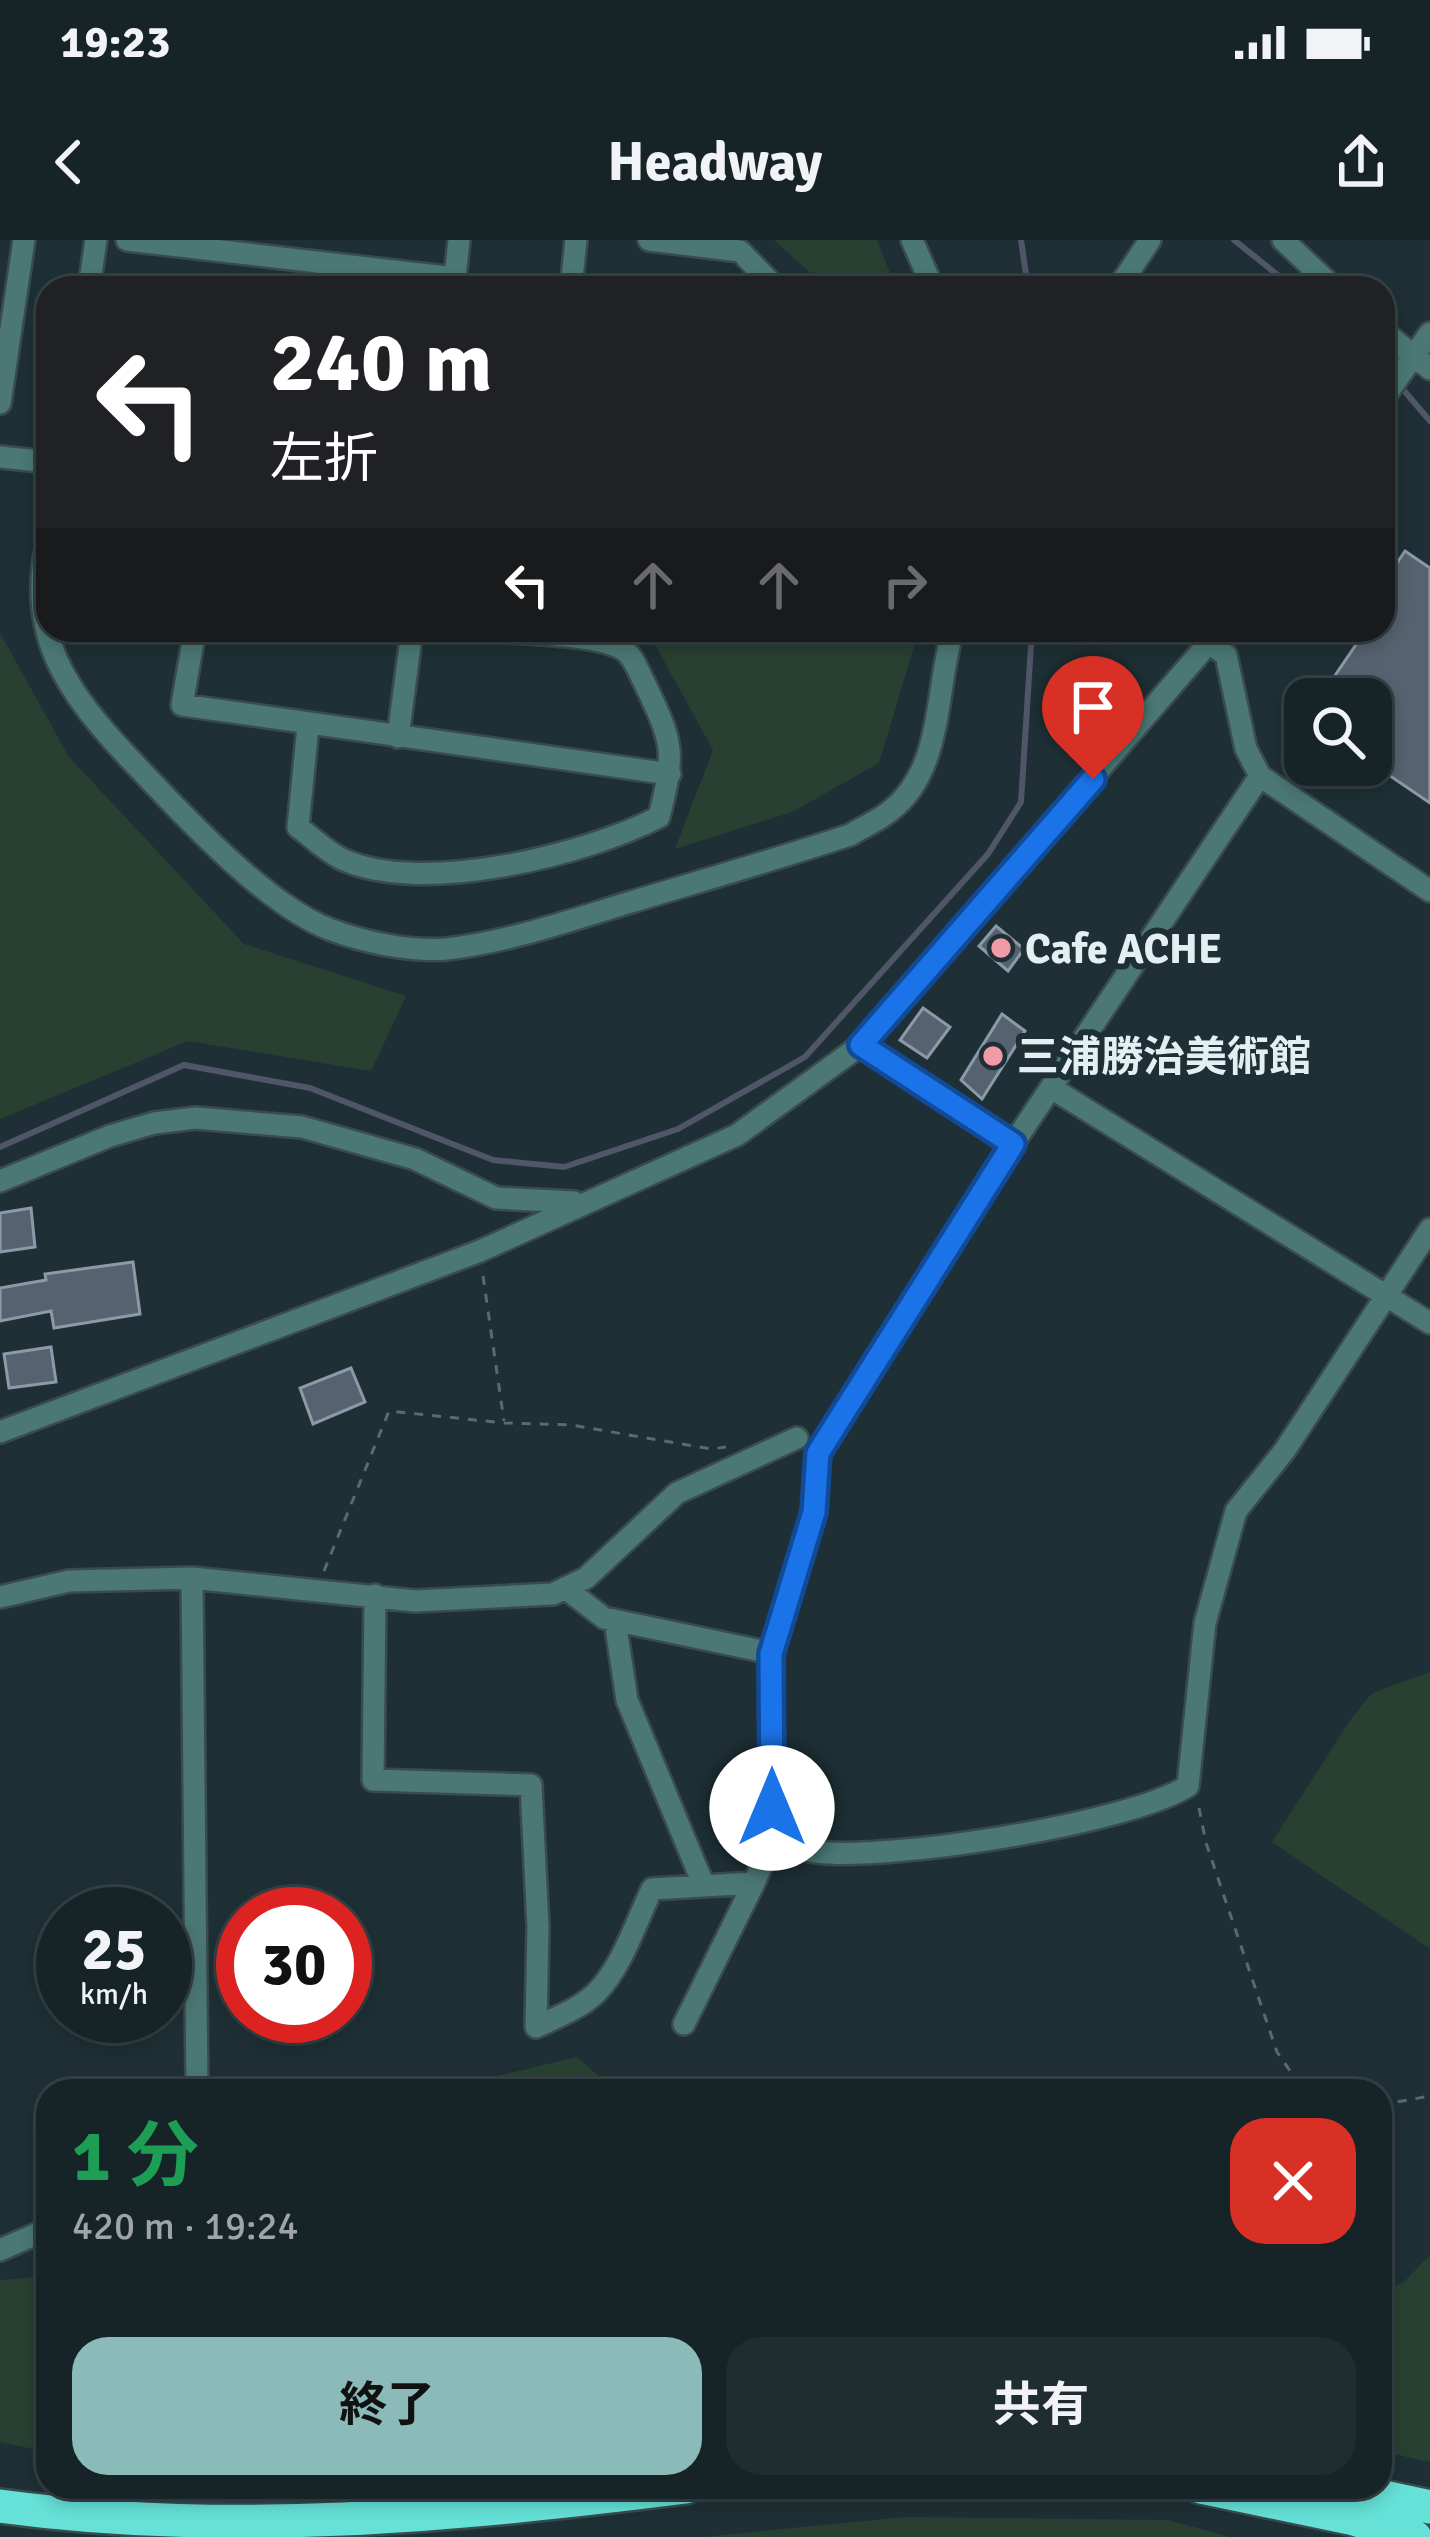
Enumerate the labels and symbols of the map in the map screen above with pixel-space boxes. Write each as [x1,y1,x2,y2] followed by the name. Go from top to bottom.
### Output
[1042,656,1144,779] pin
[1025,924,1222,975] place label: Cafe ACHE
[988,935,1014,961] marker: Cafe ACHE
[1017,1032,1311,1083] place label: 三浦勝治美術館
[980,1043,1006,1069] marker: 三浦勝治美術館
[709,1745,835,1871] position arrow
[216,1887,372,2043] speed limit sign: 30

